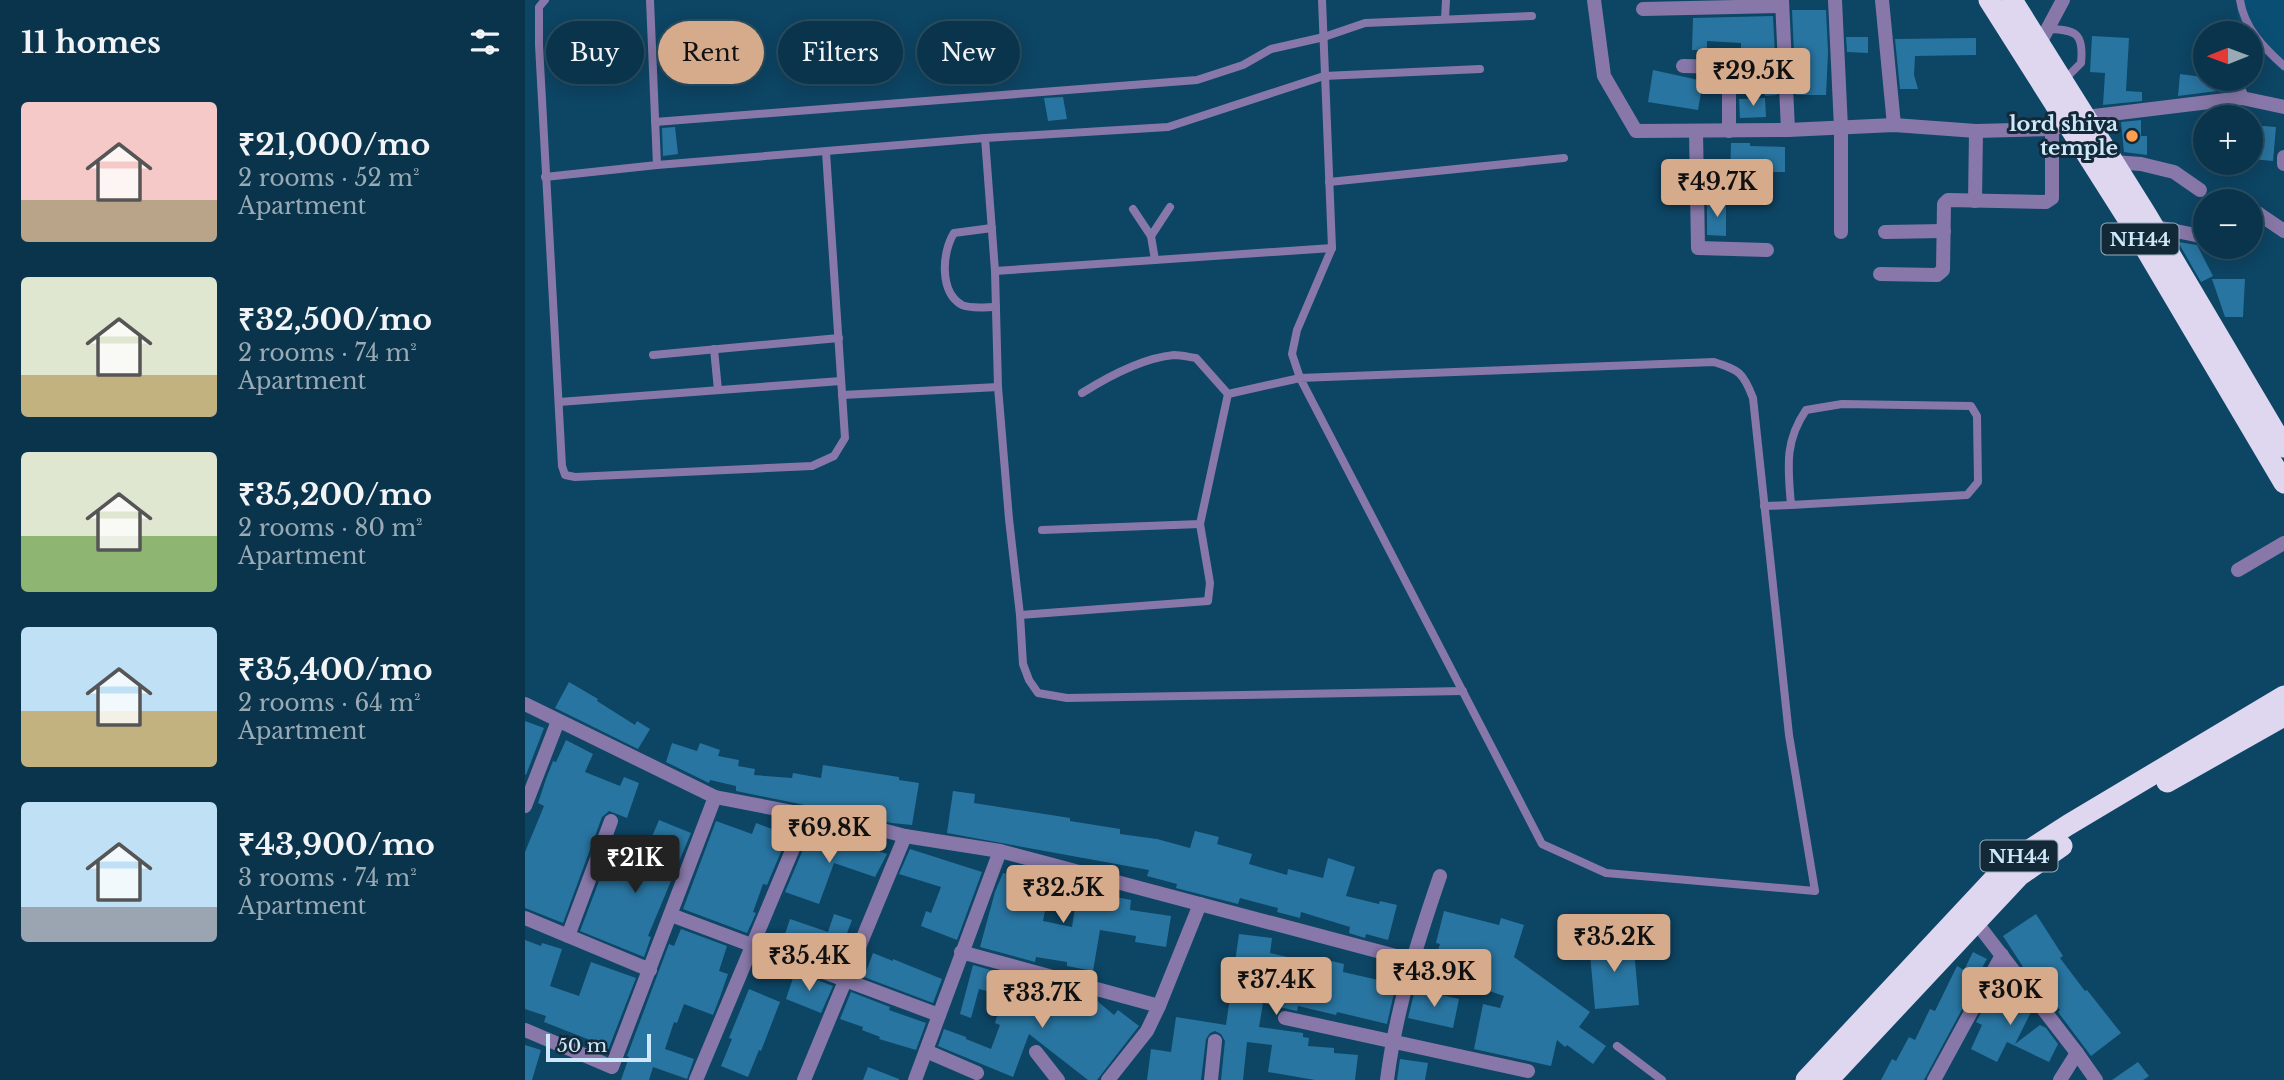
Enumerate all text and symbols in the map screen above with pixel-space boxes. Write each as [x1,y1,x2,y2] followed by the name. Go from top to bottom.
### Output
[546,21,644,84] chip: Buy
[658,21,764,84] chip: Rent
[778,21,903,84] chip: Filters
[917,21,1020,84] chip: New
[2193,21,2263,91] north arrow
[2193,21,2263,259] map controls
[466,23,504,61] icon: filters
[21,24,161,61] text: 11 homes
[1696,48,1810,108] pin: ₹29.5K
[1712,57,1794,85] text: ₹29.5K
[2193,105,2263,175] button: +
[2009,111,2118,161] place label: lord shiva temple
[238,126,430,163] text: ₹21,000/mo
[2124,128,2140,144] marker: lord shiva temple
[77,130,161,214] icon: home
[1660,160,1774,219] pin: ₹49.7K
[238,164,420,192] text: 2 rooms · 52 m²
[1677,168,1757,196] text: ₹49.7K
[2193,189,2263,259] button: −
[238,192,366,220] text: Apartment
[2101,224,2179,255] road number: NH44
[238,301,432,338] text: ₹32,500/mo
[77,305,161,389] icon: home
[238,339,417,367] text: 2 rooms · 74 m²
[238,367,366,395] text: Apartment
[238,476,432,513] text: ₹35,200/mo
[77,480,161,564] icon: home
[238,514,423,542] text: 2 rooms · 80 m²
[238,542,366,570] text: Apartment
[238,651,433,688] text: ₹35,400/mo
[77,655,161,739] icon: home
[238,689,421,717] text: 2 rooms · 64 m²
[238,717,366,745] text: Apartment
[772,806,886,865] pin: ₹69.8K
[787,814,871,842] text: ₹69.8K
[238,826,435,863] text: ₹43,900/mo
[77,830,161,914] icon: home
[594,836,676,895] pin: ₹21K
[1981,841,2057,872] road number: NH44
[606,844,664,872] text: ₹21K
[238,864,417,892] text: 3 rooms · 74 m²
[1006,866,1120,925] pin: ₹32.5K
[1022,874,1104,902] text: ₹32.5K
[238,892,366,920] text: Apartment
[1557,914,1671,974] pin: ₹35.2K
[1573,923,1655,951] text: ₹35.2K
[752,934,866,993] pin: ₹35.4K
[768,942,850,970] text: ₹35.4K
[1377,950,1491,1009] pin: ₹43.9K
[1219,958,1333,1017] pin: ₹37.4K
[1392,958,1476,986] text: ₹43.9K
[1237,966,1315,994] text: ₹37.4K
[1969,968,2051,1027] pin: ₹30K
[985,970,1099,1030] pin: ₹33.7K
[1978,976,2042,1004] text: ₹30K
[1002,979,1082,1007] text: ₹33.7K
[546,1031,651,1063] scale bar
[557,1034,607,1057] text: 50 m

